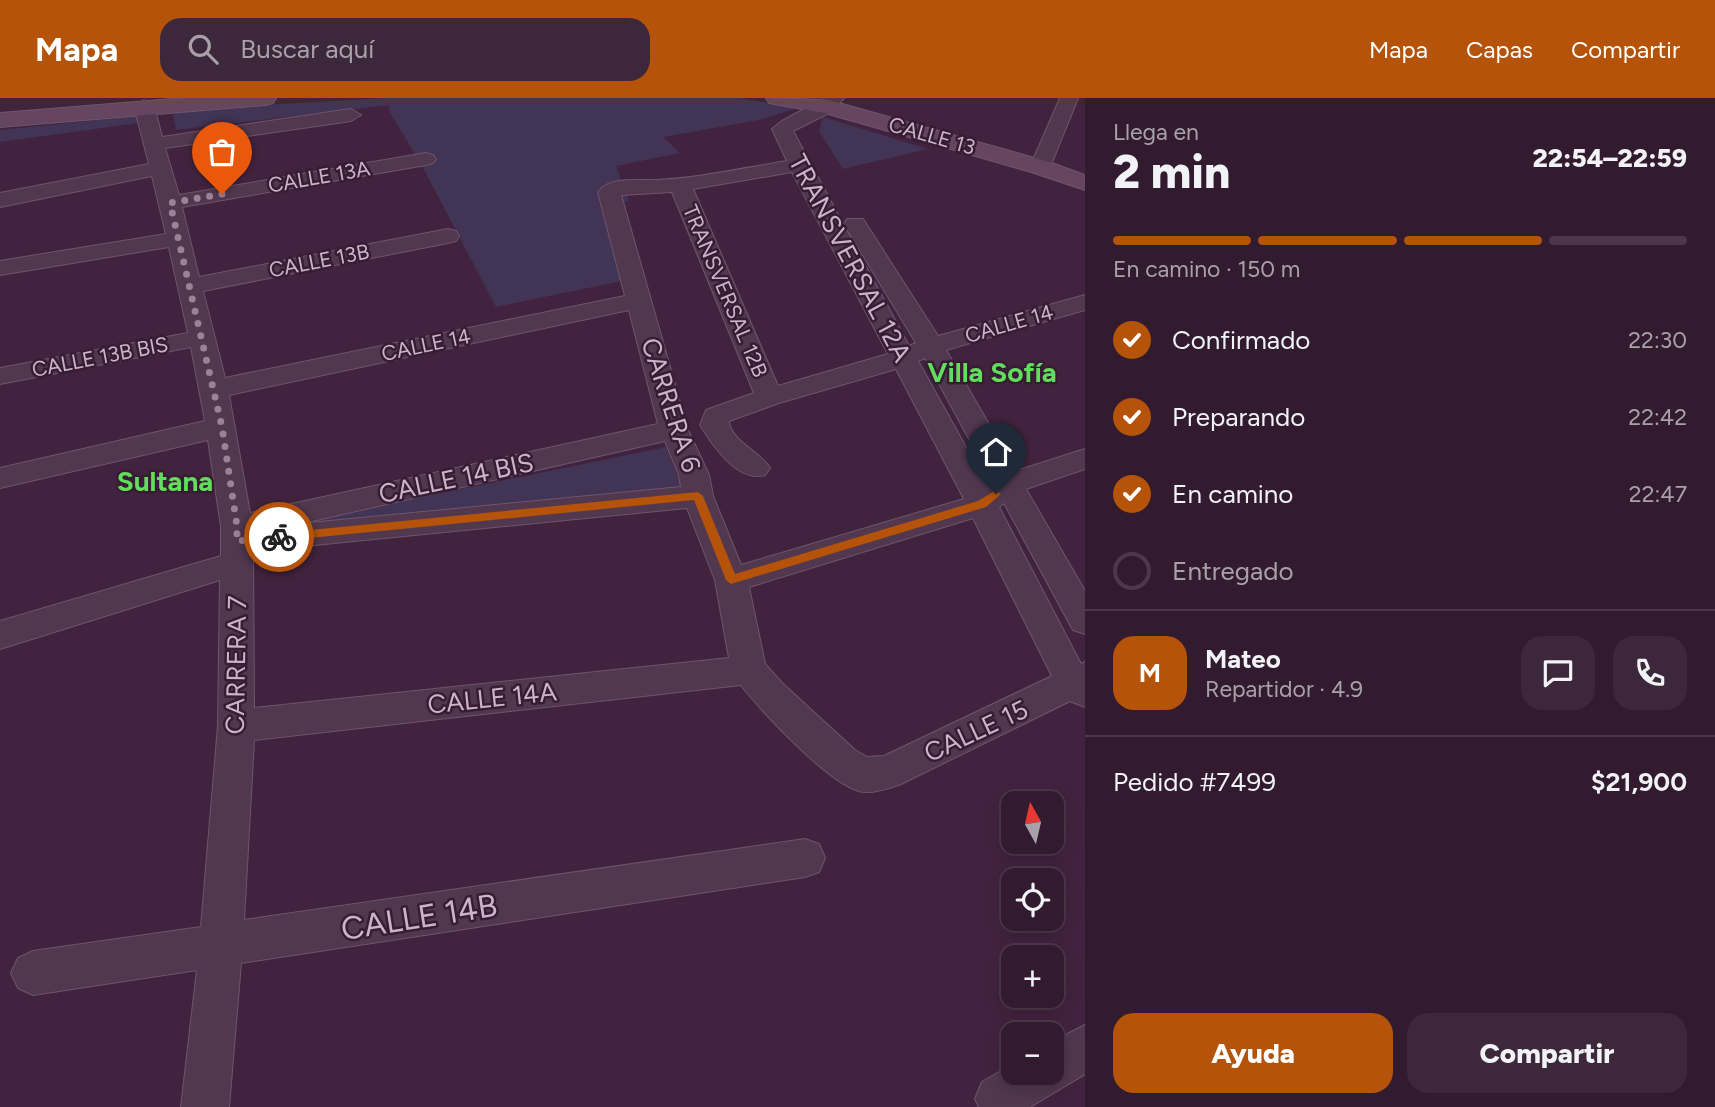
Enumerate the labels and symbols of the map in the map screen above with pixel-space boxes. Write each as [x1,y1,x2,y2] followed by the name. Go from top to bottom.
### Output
[886,111,978,160] street label: CALLE 13
[192,122,252,194] pin
[782,149,918,368] street label: TRANSVERSAL 12A
[266,155,372,198] street label: CALLE 13A
[678,201,773,381] street label: TRANSVERSAL 12B
[267,239,371,282] street label: CALLE 13B
[962,299,1056,348] street label: CALLE 14
[379,323,473,366] street label: CALLE 14
[30,331,170,382] street label: CALLE 13B BIS
[634,334,708,476] street label: CARRERA 6
[927,355,1057,389] district label: Villa Sofía
[966,422,1026,494] pin
[376,446,536,510] street label: CALLE 14 BIS
[117,464,213,498] district label: Sultana
[244,502,314,572] courier
[219,595,253,735] street label: CARRERA 7
[426,675,559,721] street label: CALLE 14A
[919,693,1033,769] street label: CALLE 15
[1001,791,1064,854] north arrow
[338,886,500,948] street label: CALLE 14B

